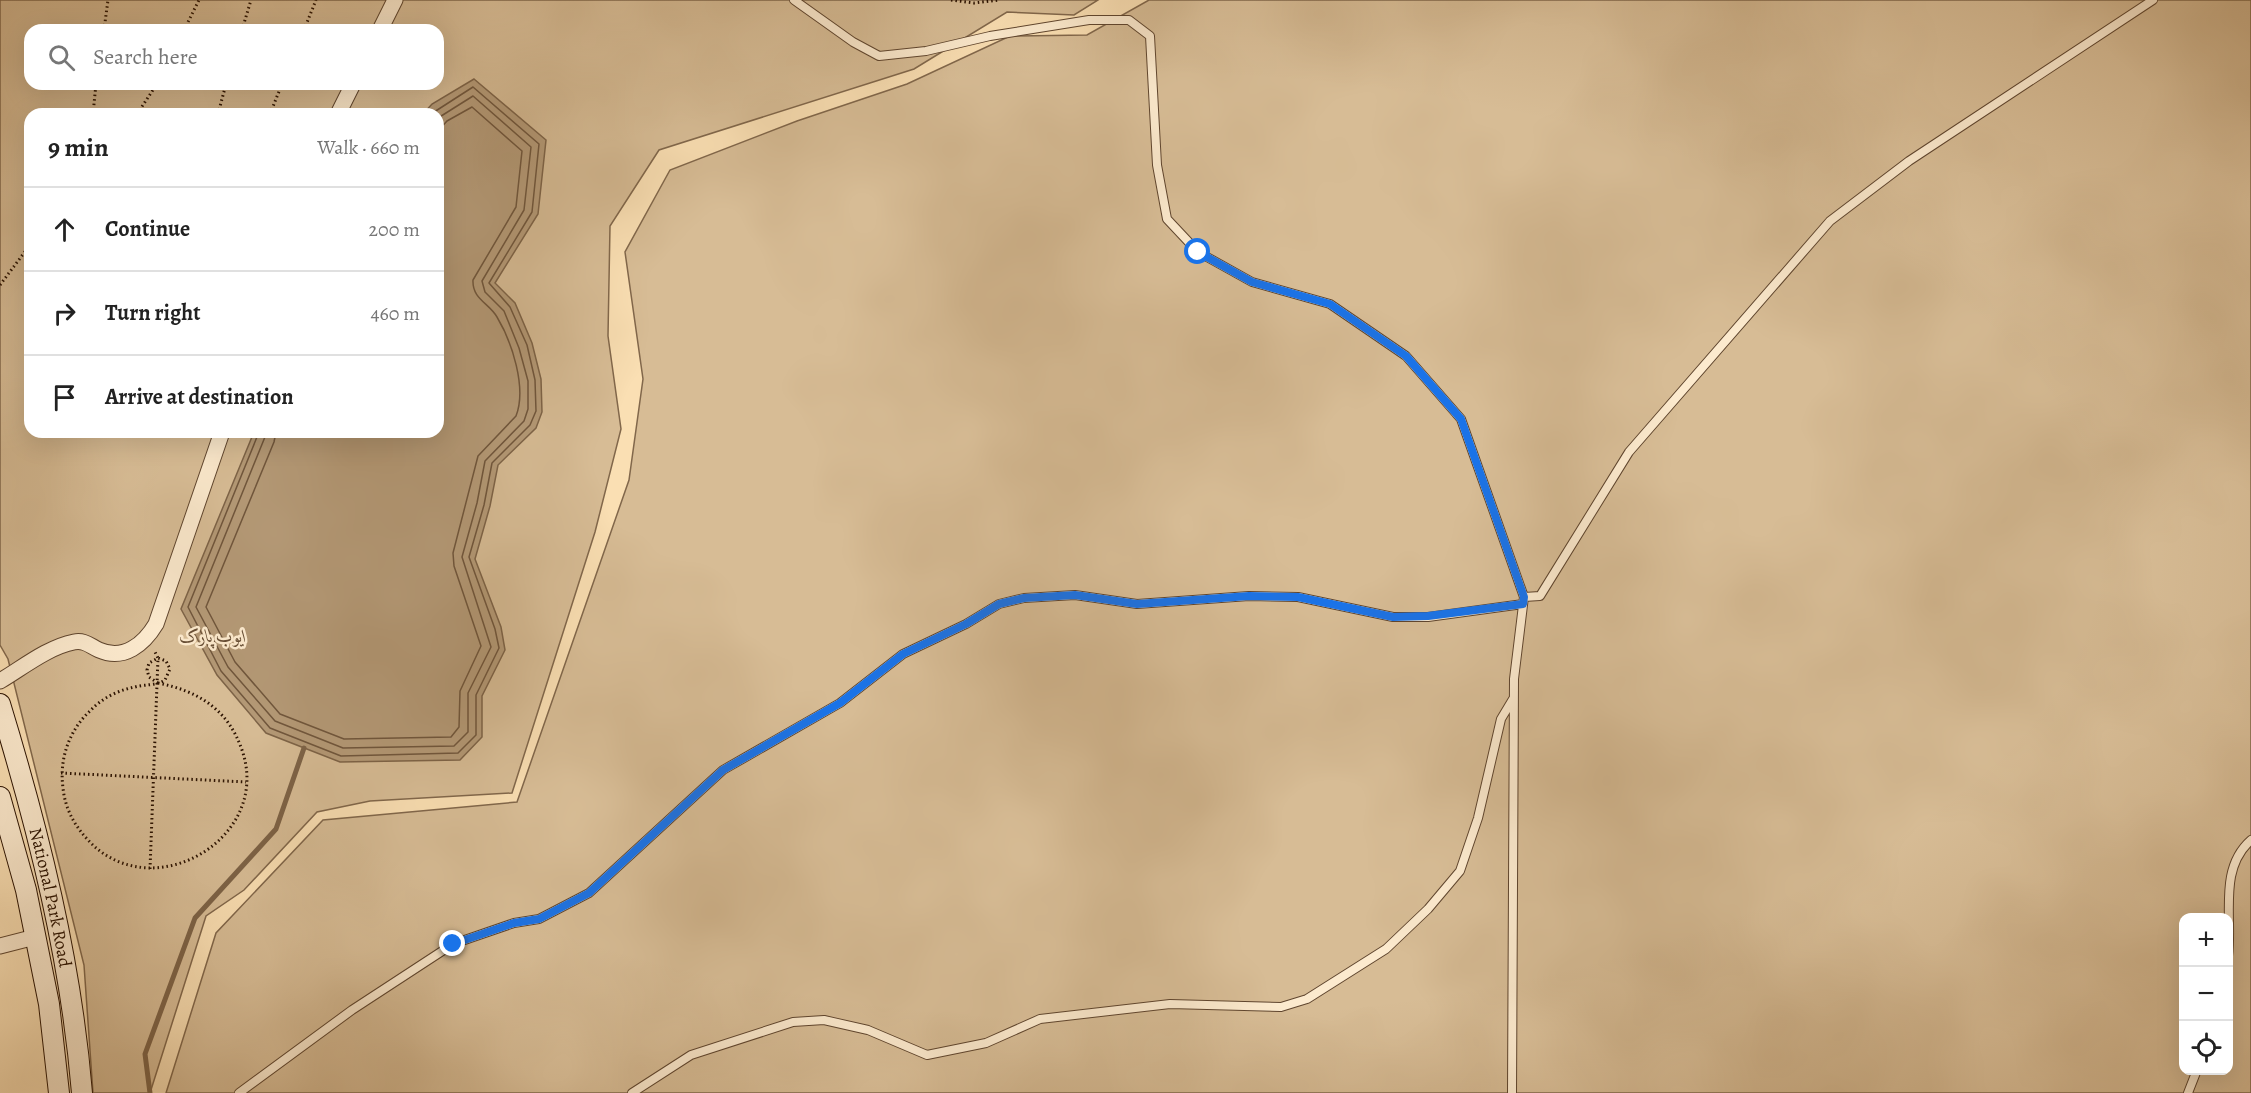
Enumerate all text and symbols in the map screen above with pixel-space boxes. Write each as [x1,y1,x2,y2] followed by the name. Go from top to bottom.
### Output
[24,24,444,90] search box
[45,41,78,74] icon: search
[93,42,198,72] text: Search here
[48,130,109,165] text: 9 min
[317,134,420,161] text: Walk · 660 m
[48,213,81,246] icon: ahead
[105,214,190,244] text: Continue
[369,216,420,243] text: 200 m
[1184,238,1210,264] route start
[48,297,81,330] icon: right
[105,298,201,328] text: Turn right
[370,300,420,327] text: 460 m
[48,381,81,414] icon: arrive
[105,382,294,412] text: Arrive at destination
[180,624,246,649] park label: ایوب پارک
[23,825,77,969] street label: National Park Road
[2179,913,2233,1075] map controls
[2179,913,2233,967] button: +
[439,930,465,956] route end
[2179,967,2233,1021] button: −
[2179,1021,2233,1075] button: locate

